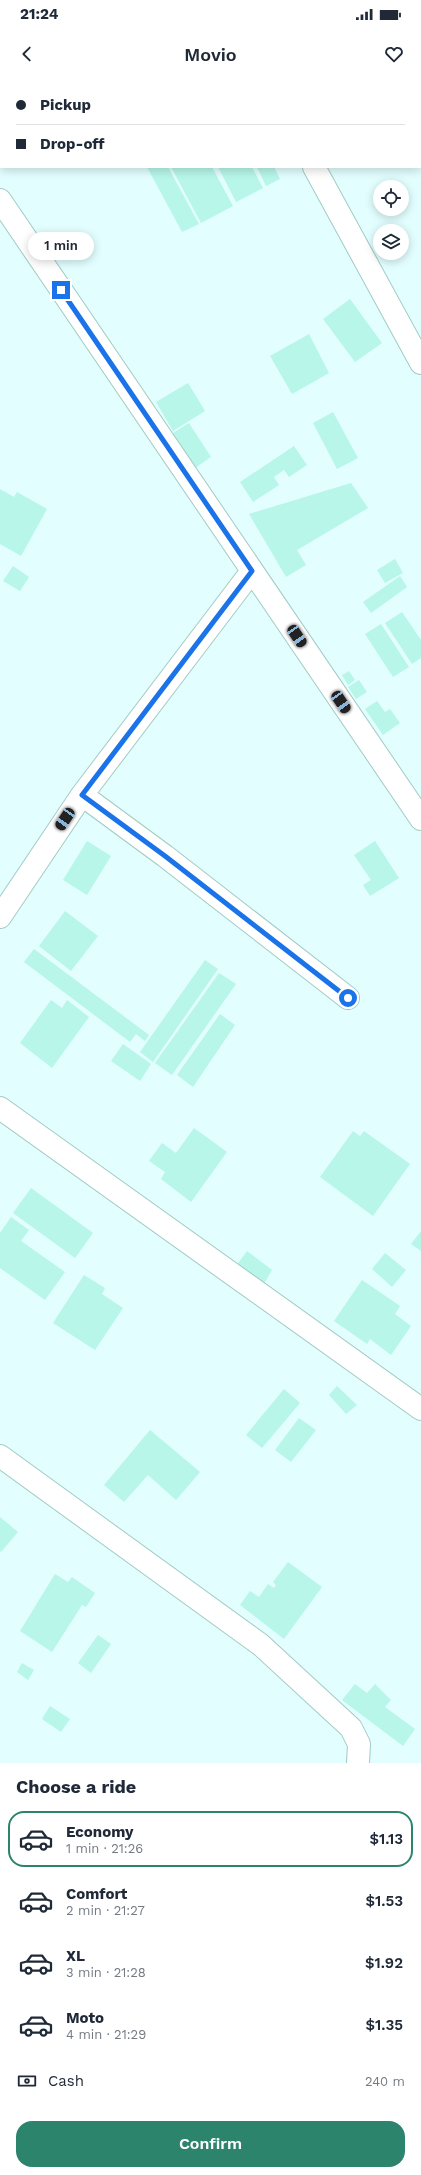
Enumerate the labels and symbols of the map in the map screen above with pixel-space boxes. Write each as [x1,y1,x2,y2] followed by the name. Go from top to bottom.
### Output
[28,232,94,260] callout: 1 min
[52,281,70,299] route end
[285,623,309,649] car
[329,689,353,715] car
[53,806,77,832] car
[339,989,357,1007] route start

